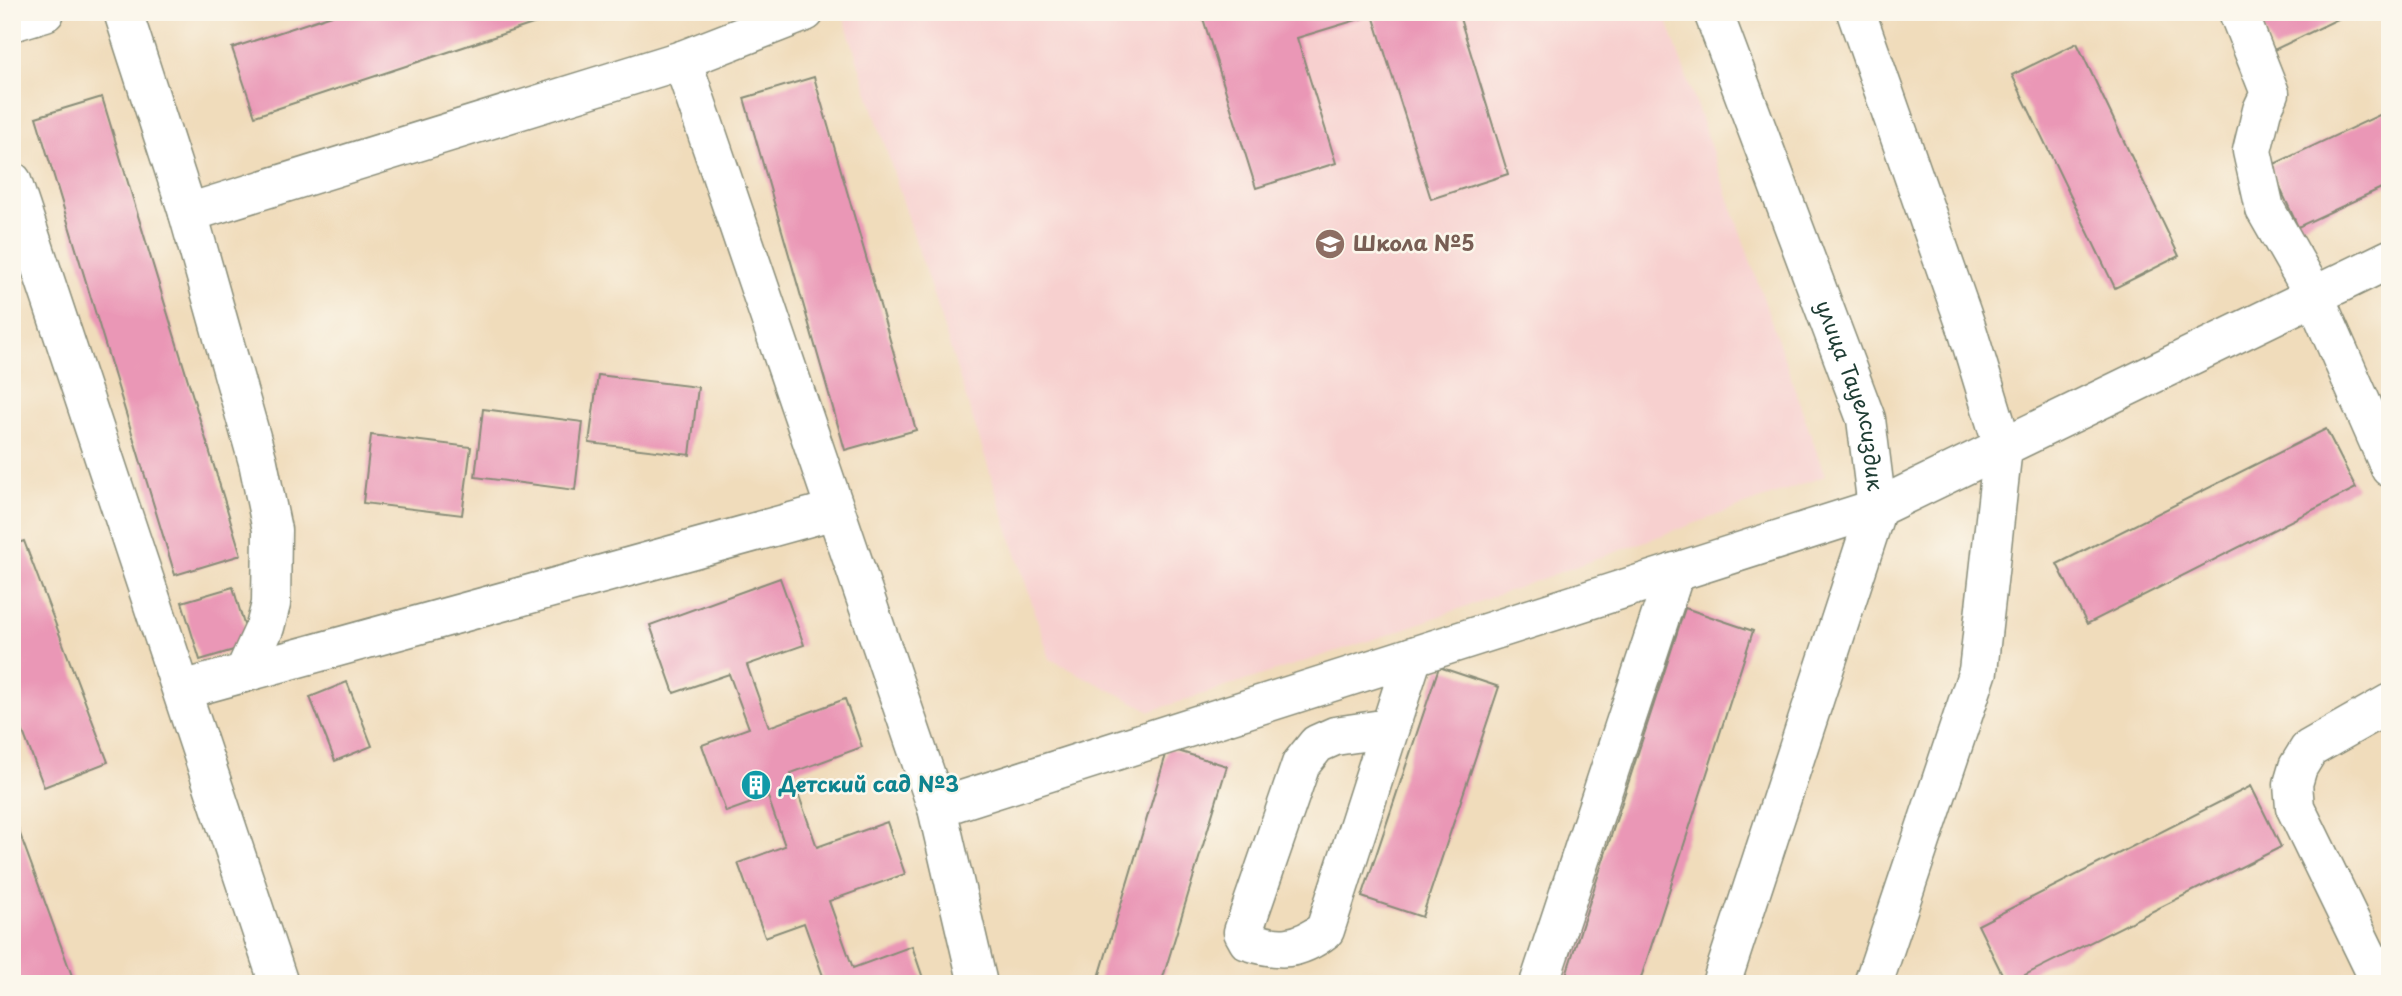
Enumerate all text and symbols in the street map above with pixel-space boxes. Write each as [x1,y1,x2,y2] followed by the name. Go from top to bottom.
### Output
[1353,226,1475,258] place label: Школа №5
[1313,227,1347,261] school or university icon: Школа №5
[1809,295,1893,493] street label: улица Тауелсиздик
[778,767,959,799] place label: Детский сад №3
[739,768,773,802] building icon: Детский сад №3

